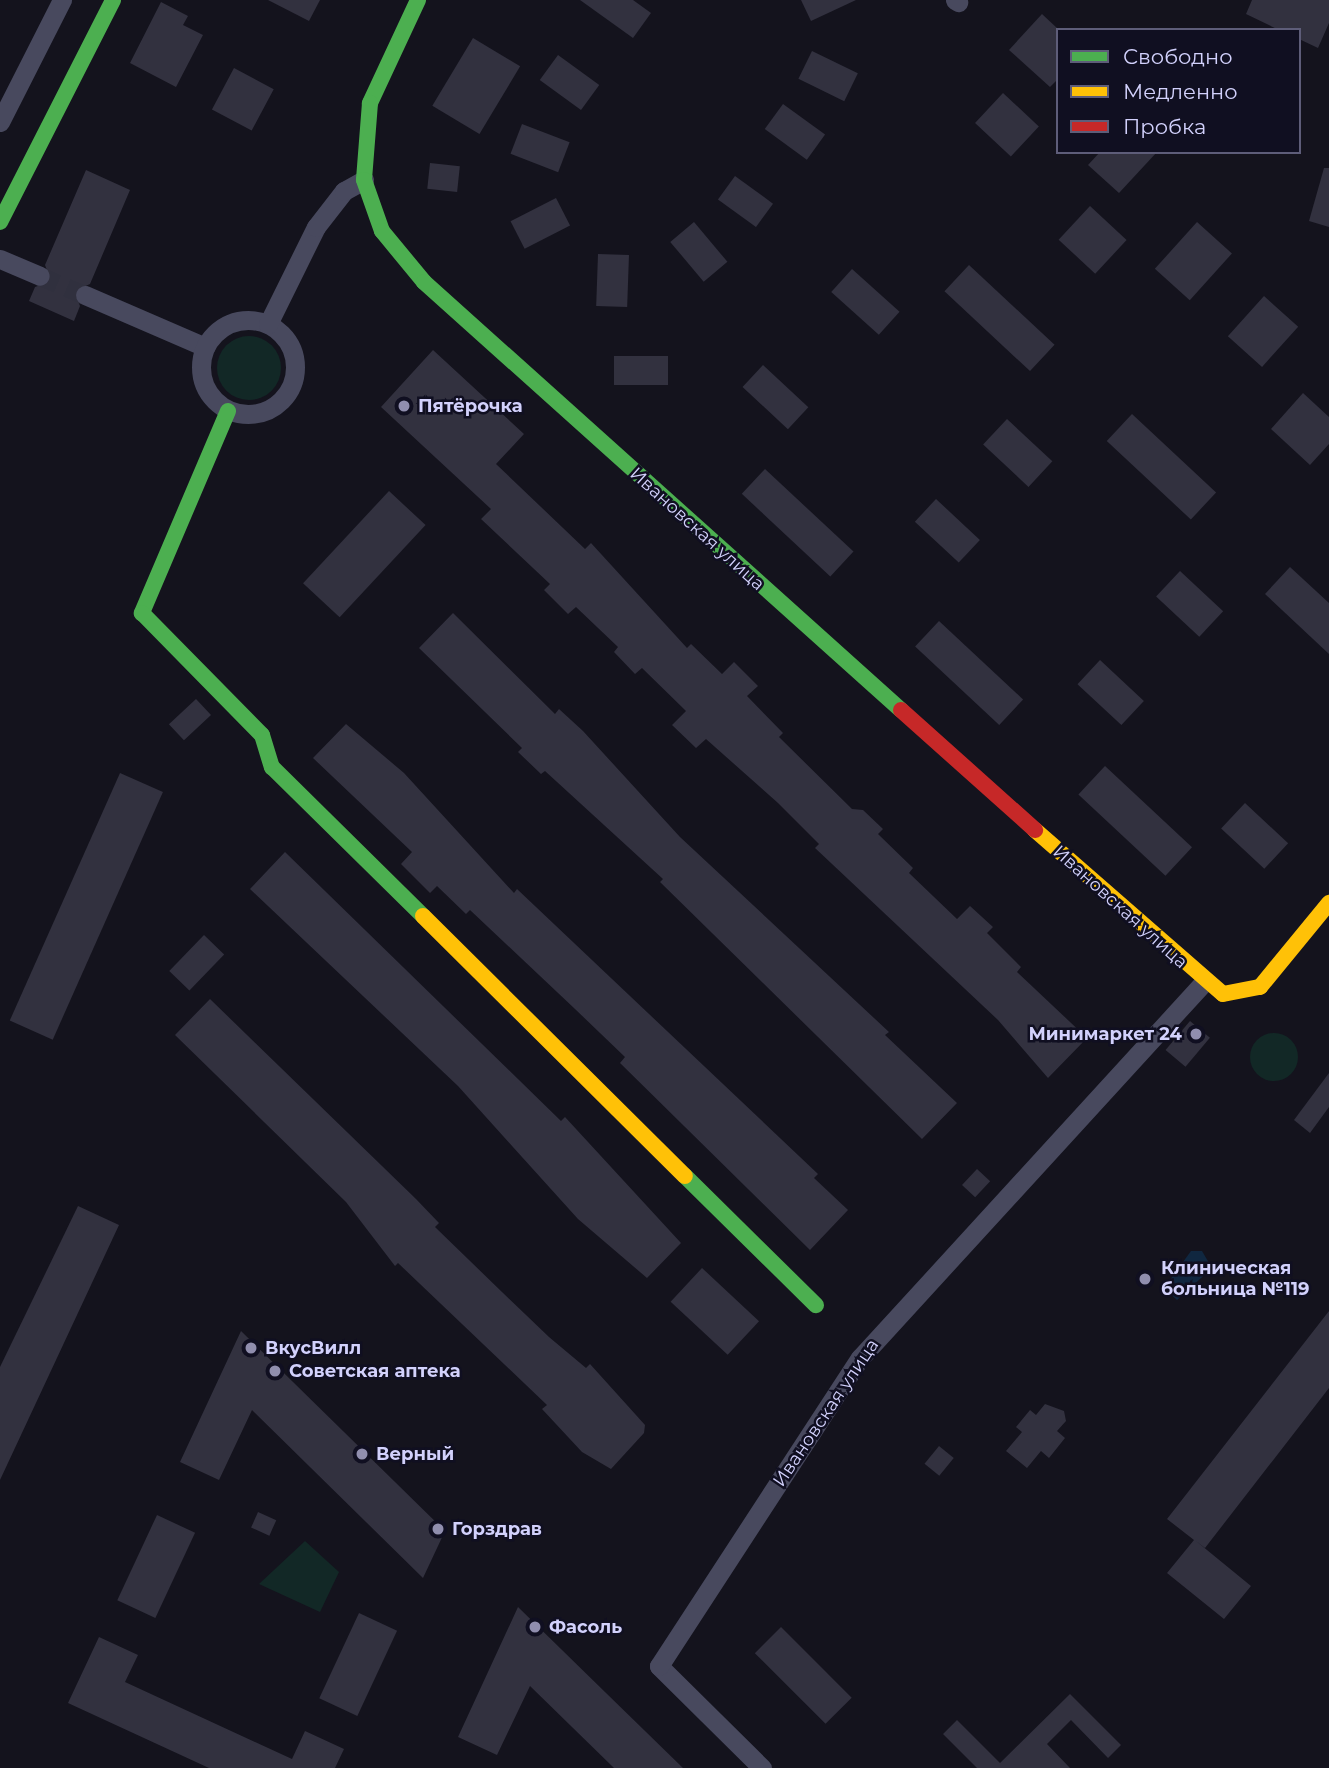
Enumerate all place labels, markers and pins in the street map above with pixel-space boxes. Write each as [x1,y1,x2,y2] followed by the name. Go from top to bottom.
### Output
[418,395,523,417] place label: Пятёрочка
[396,398,412,414] marker: Пятёрочка
[1028,1023,1182,1045] place label: Минимаркет 24
[1188,1026,1204,1042] marker: Минимаркет 24
[1161,1258,1309,1300] place label: Клиническая больница №119
[1135,1269,1155,1289] marker: Клиническая больница №119
[265,1337,361,1359] place label: ВкусВилл
[243,1340,259,1356] marker: ВкусВилл
[289,1360,461,1382] place label: Советская аптека
[267,1363,283,1379] marker: Советская аптека
[376,1443,454,1465] place label: Верный
[354,1446,370,1462] marker: Верный
[452,1518,542,1540] place label: Горздрав
[430,1521,446,1537] marker: Горздрав
[549,1616,622,1638] place label: Фасоль
[527,1619,543,1635] marker: Фасоль

